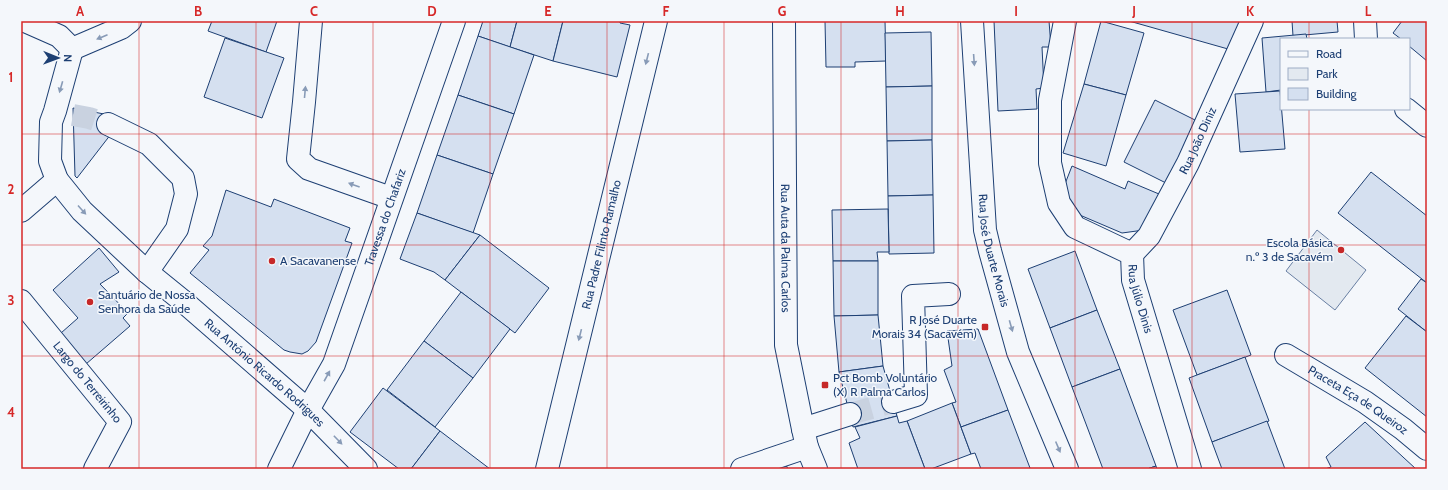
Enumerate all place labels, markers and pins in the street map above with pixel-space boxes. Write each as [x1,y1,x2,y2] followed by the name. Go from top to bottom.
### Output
[1246,235,1333,264] place label: Escola Básica n.º 3 de Sacavém
[1336,245,1346,255] marker: Escola Básica n.º 3 de Sacavém
[280,253,356,268] place label: A Sacavanense
[267,256,277,266] marker: A Sacavanense
[98,287,195,316] place label: Santuário de Nossa Senhora da Saúde
[85,297,95,307] marker: Santuário de Nossa Senhora da Saúde
[872,312,977,341] place label: R José Duarte Morais 34 (Sacavém)
[980,322,990,332] marker: R José Duarte Morais 34 (Sacavém)
[833,370,938,399] place label: Pct Bomb Voluntário (X) R Palma Carlos
[820,380,830,390] marker: Pct Bomb Voluntário (X) R Palma Carlos

